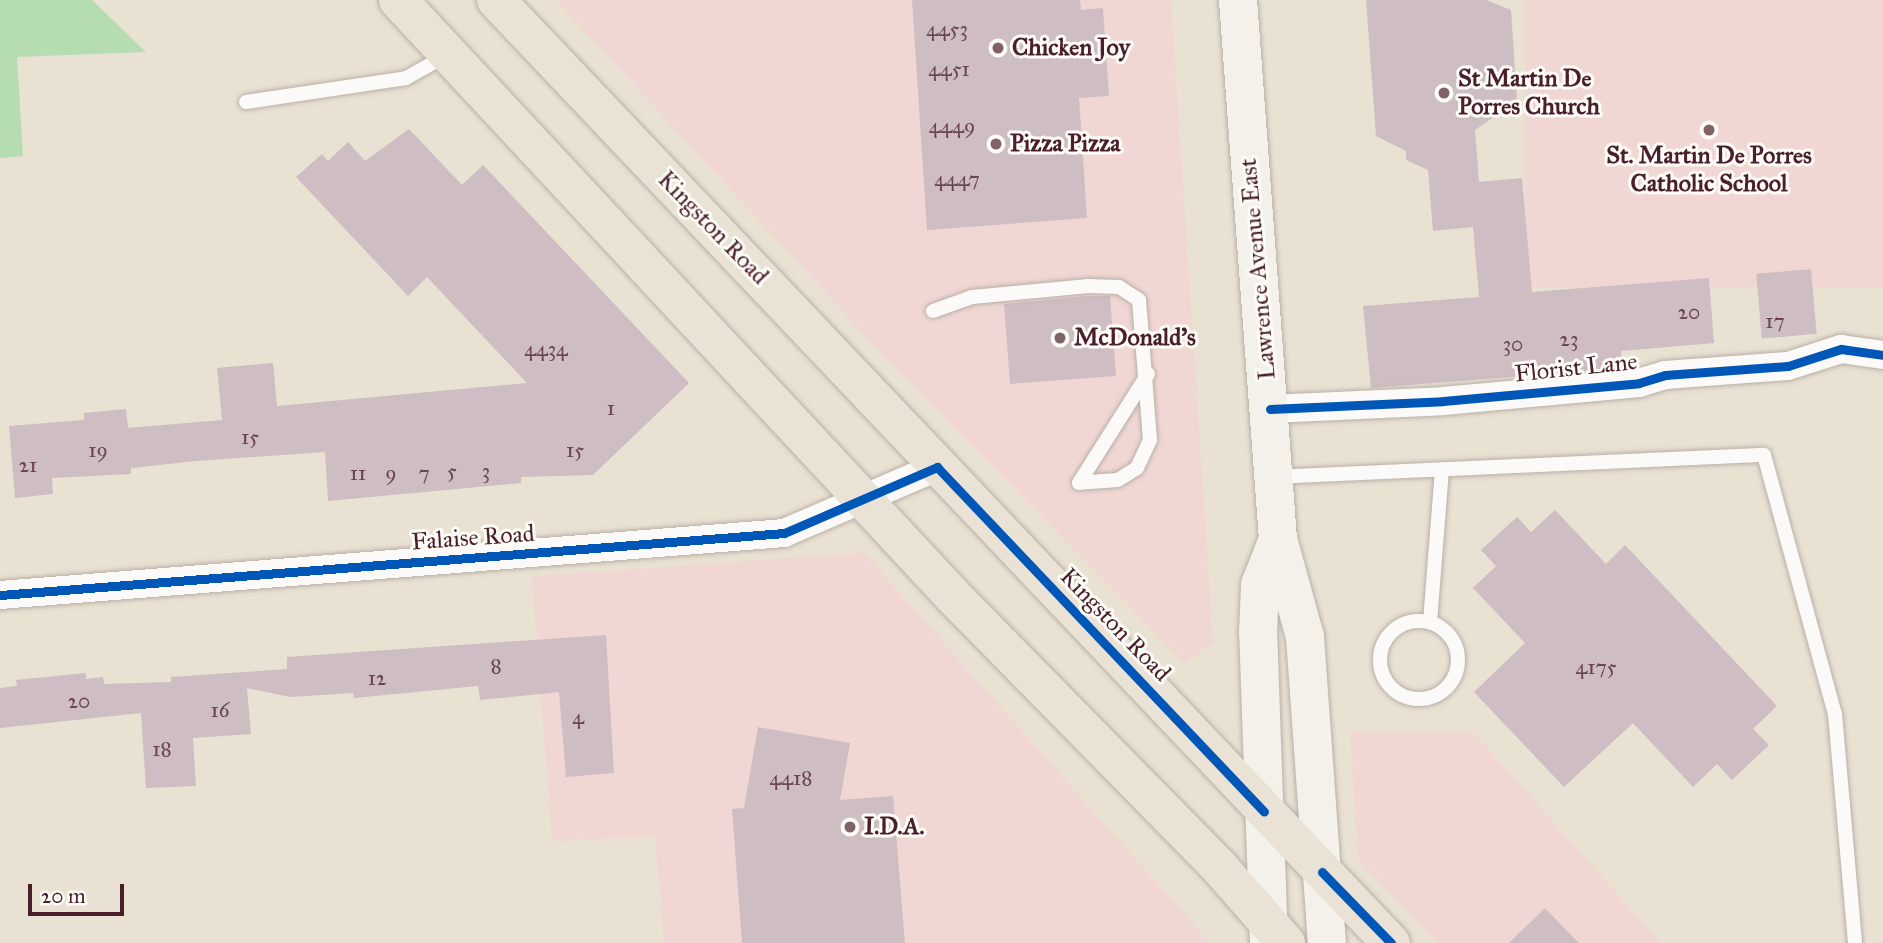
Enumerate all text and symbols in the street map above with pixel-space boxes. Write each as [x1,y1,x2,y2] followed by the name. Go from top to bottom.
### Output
[926,16,968,42] house number: 4453
[1012,34,1130,62] place label: Chicken Joy
[990,40,1006,56] marker: Chicken Joy
[928,56,970,82] house number: 4451
[1458,65,1600,121] place label: St Martin De Porres Church
[1436,85,1452,101] marker: St Martin De Porres Church
[929,113,975,139] house number: 4449
[1701,122,1717,138] marker: St. Martin De Porres Catholic School
[1010,130,1120,158] place label: Pizza Pizza
[988,136,1004,152] marker: Pizza Pizza
[1606,142,1812,198] place label: St. Martin De Porres Catholic School
[1234,157,1282,381] street label: Lawrence Avenue East
[652,165,774,291] street label: Kingston Road
[934,166,980,192] house number: 4447
[1678,299,1700,325] house number: 20
[1765,308,1785,334] house number: 17
[1074,324,1196,352] place label: McDonald's
[1560,326,1578,352] house number: 23
[1052,330,1068,346] marker: McDonald's
[1503,331,1523,357] house number: 30
[524,336,568,362] house number: 4434
[1513,347,1639,389] street label: Florist Lane
[607,395,615,421] house number: 1
[241,424,259,450] house number: 15
[88,437,108,463] house number: 19
[566,437,584,463] house number: 15
[19,452,37,478] house number: 21
[447,458,457,484] house number: 5
[482,458,490,484] house number: 3
[350,460,366,486] house number: 11
[385,460,397,486] house number: 9
[418,460,430,486] house number: 7
[410,519,536,557] street label: Falaise Road
[1054,562,1176,688] street label: Kingston Road
[490,653,502,679] house number: 8
[1576,654,1616,680] house number: 4175
[368,665,386,691] house number: 12
[68,688,90,714] house number: 20
[210,697,230,723] house number: 16
[572,704,584,730] house number: 4
[152,736,172,762] house number: 18
[770,765,812,791] house number: 4418
[864,813,924,841] place label: I.D.A.
[842,819,858,835] marker: I.D.A.
[32,870,128,914] scale bar
[41,883,86,909] text: 20 m

